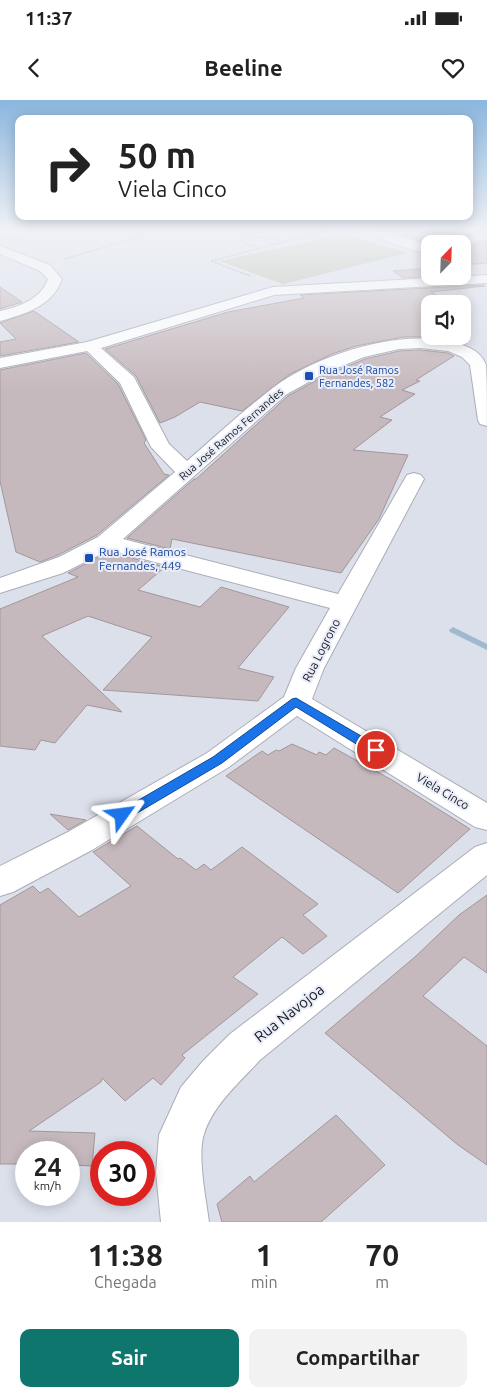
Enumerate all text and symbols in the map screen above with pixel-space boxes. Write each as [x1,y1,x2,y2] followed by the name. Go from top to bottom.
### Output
[25,7,73,29] text: 11:37
[20,54,48,82] icon: back
[439,54,467,82] icon: heart
[204,55,283,80] text: Beeline
[35,135,100,200] icon: right
[118,135,196,175] text: 50 m
[118,176,227,201] text: Viela Cinco
[421,235,471,285] north arrow
[421,235,471,345] map controls
[421,295,471,345] button: sound
[319,364,399,389] place label: Rua José Ramos Fernandes, 582
[303,370,315,382] marker: Rua José Ramos Fernandes, 582
[177,385,286,482] street label: Rua José Ramos Fernandes
[99,545,186,572] place label: Rua José Ramos Fernandes, 449
[83,552,95,564] marker: Rua José Ramos Fernandes, 449
[300,616,342,684] street label: Rua Logrono
[355,729,397,771] pin
[362,736,390,764] icon: arrive
[414,770,472,812] street label: Viela Cinco
[95,788,147,840] position arrow
[251,981,327,1045] street label: Rua Navojoa
[90,1141,155,1206] speed limit sign: 30
[33,1153,62,1181] text: 24
[34,1179,61,1192] text: km/h
[88,1238,163,1272] text: 11:38
[256,1238,273,1272] text: 1
[365,1238,399,1272] text: 70
[94,1273,157,1291] text: Chegada
[251,1273,278,1291] text: min
[375,1273,389,1291] text: m
[20,1329,239,1387] button: Sair
[249,1329,467,1387] button: Compartilhar

